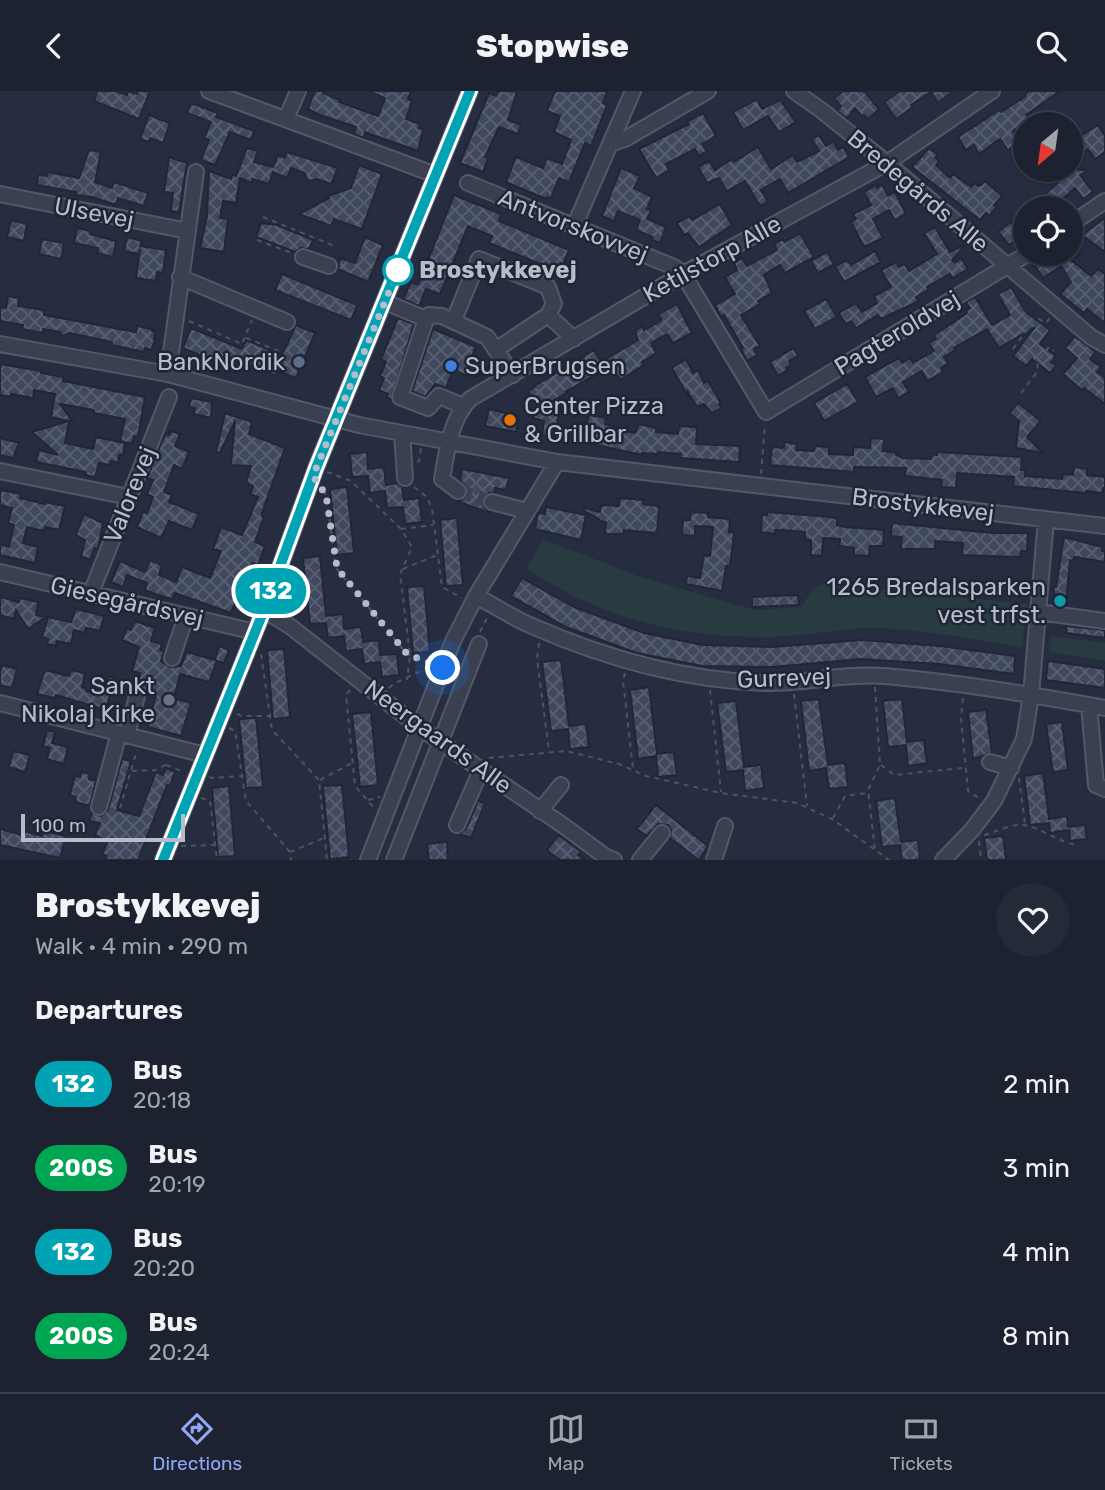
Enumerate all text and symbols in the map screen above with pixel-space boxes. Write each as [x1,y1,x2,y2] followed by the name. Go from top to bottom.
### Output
[35,27,73,65] icon: back
[476,27,629,65] text: Stopwise
[1032,27,1070,65] icon: search
[1013,112,1083,182] north arrow
[1013,112,1083,266] map controls
[842,124,994,258] street label: Bredegårds Alle
[494,183,652,269] street label: Antvorskovvej
[52,192,136,234] street label: Ulsevej
[1013,196,1083,266] button: locate
[638,210,786,308] street label: Ketilstorp Alle
[383,255,413,285] marker: Brostykkevej
[419,256,577,284] place label: Brostykkevej
[829,285,965,381] street label: Pagteroldvej
[157,348,286,376] place label: BankNordik
[465,352,625,380] place label: SuperBrugsen
[291,354,307,370] marker: BankNordik
[443,358,459,374] marker: SuperBrugsen
[524,392,664,448] place label: Center Pizza & Grillbar
[502,412,518,428] marker: Center Pizza & Grillbar
[98,443,162,547] street label: Valorevej
[850,482,996,528] street label: Brostykkevej
[231,568,311,614] line badge: 132
[48,571,206,633] street label: Giesegårdsvej
[827,573,1046,629] place label: 1265 Bredalsparken vest trfst.
[249,577,293,605] text: 132
[1052,593,1068,609] marker: 1265 Bredalsparken vest trfst.
[425,650,460,685] your location
[736,662,832,694] street label: Gurrevej
[21,672,155,728] place label: Sankt Nikolaj Kirke
[359,674,517,800] street label: Neergaards Alle
[161,692,177,708] marker: Sankt Nikolaj Kirke
[21,811,186,843] scale bar
[32,814,86,837] text: 100 m
[996,883,1070,957] button: heart
[35,886,260,925] text: Brostykkevej
[35,932,248,960] text: Walk · 4 min · 290 m
[35,995,183,1026] text: Departures
[133,1055,182,1086] text: Bus
[1003,1069,1070,1100] text: 2 min
[52,1070,95,1098] text: 132
[133,1086,191,1114] text: 20:18
[148,1139,198,1170] text: Bus
[1003,1153,1070,1184] text: 3 min
[49,1154,113,1182] text: 200S
[148,1170,206,1198] text: 20:19
[133,1223,182,1254] text: Bus
[1002,1237,1070,1268] text: 4 min
[52,1238,95,1266] text: 132
[133,1254,195,1282] text: 20:20
[148,1307,198,1338] text: Bus
[1002,1321,1070,1352] text: 8 min
[49,1322,113,1350] text: 200S
[148,1338,210,1366] text: 20:24
[152,1410,242,1475] tab: Directions
[547,1410,585,1475] tab: Map
[890,1410,953,1475] tab: Tickets

